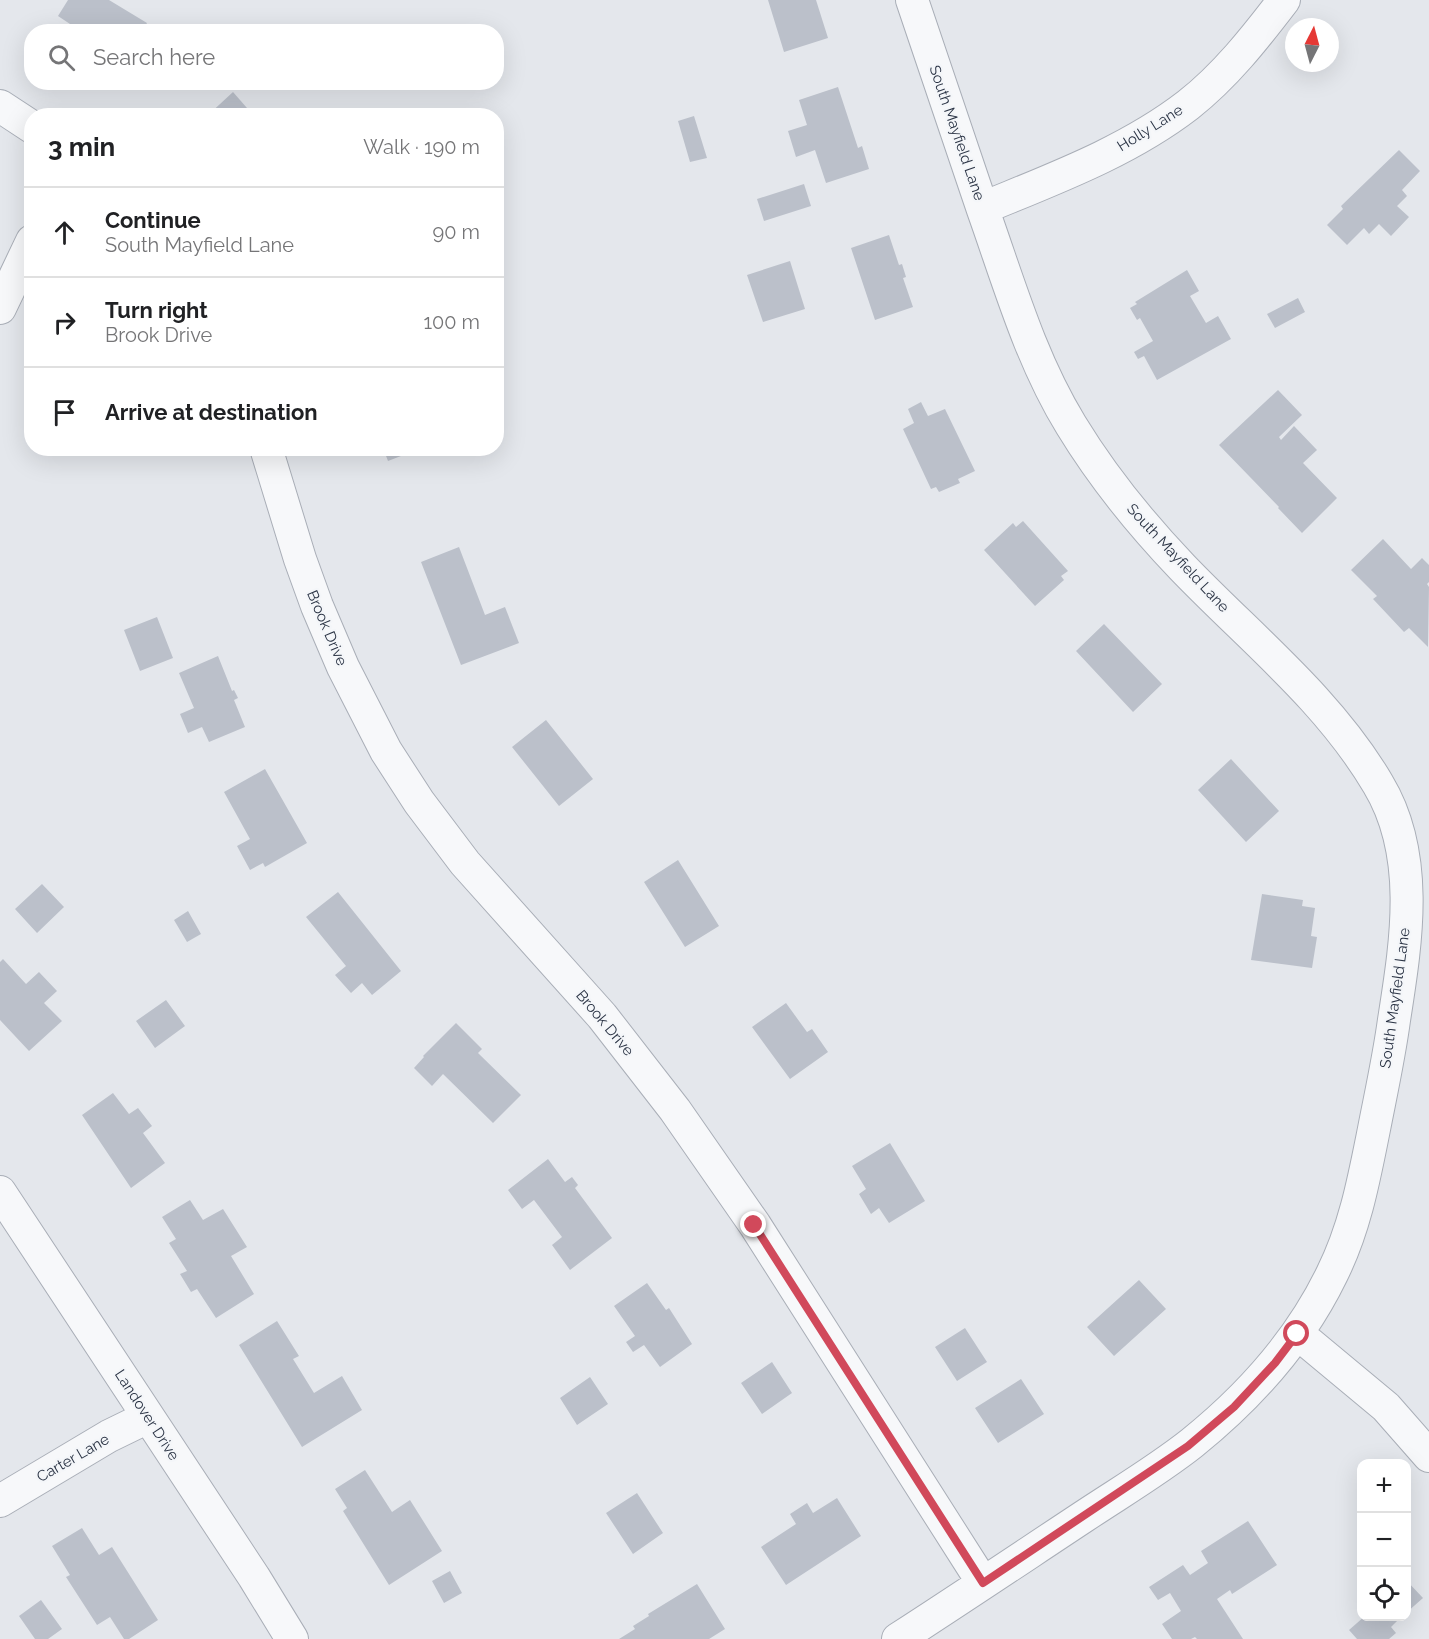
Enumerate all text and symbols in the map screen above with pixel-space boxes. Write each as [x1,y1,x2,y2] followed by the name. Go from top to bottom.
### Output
[1285,18,1339,72] north arrow
[24,24,504,90] search box
[45,41,78,74] icon: search
[93,44,215,70] text: Search here
[925,63,989,203] street label: South Mayfield Lane
[1114,101,1186,155] street label: Holly Lane
[48,132,115,162] text: 3 min
[363,135,480,159] text: Walk · 190 m
[105,207,201,233] text: Continue
[48,216,81,249] icon: ahead
[433,220,480,244] text: 90 m
[105,233,294,257] text: South Mayfield Lane
[105,297,208,323] text: Turn right
[48,306,81,339] icon: right
[423,310,480,334] text: 100 m
[105,323,212,347] text: Brook Drive
[48,396,81,429] icon: arrive
[105,399,318,425] text: Arrive at destination
[1123,500,1233,616] street label: South Mayfield Lane
[303,587,351,669] street label: Brook Drive
[1376,926,1414,1069] street label: South Mayfield Lane
[572,986,638,1060] street label: Brook Drive
[740,1211,766,1237] route end
[1283,1320,1309,1346] route start
[111,1366,183,1464] street label: Landover Drive
[34,1430,113,1486] street label: Carter Lane
[1357,1459,1411,1621] map controls
[1357,1459,1411,1513] button: +
[1357,1513,1411,1567] button: −
[1357,1567,1411,1621] button: locate

